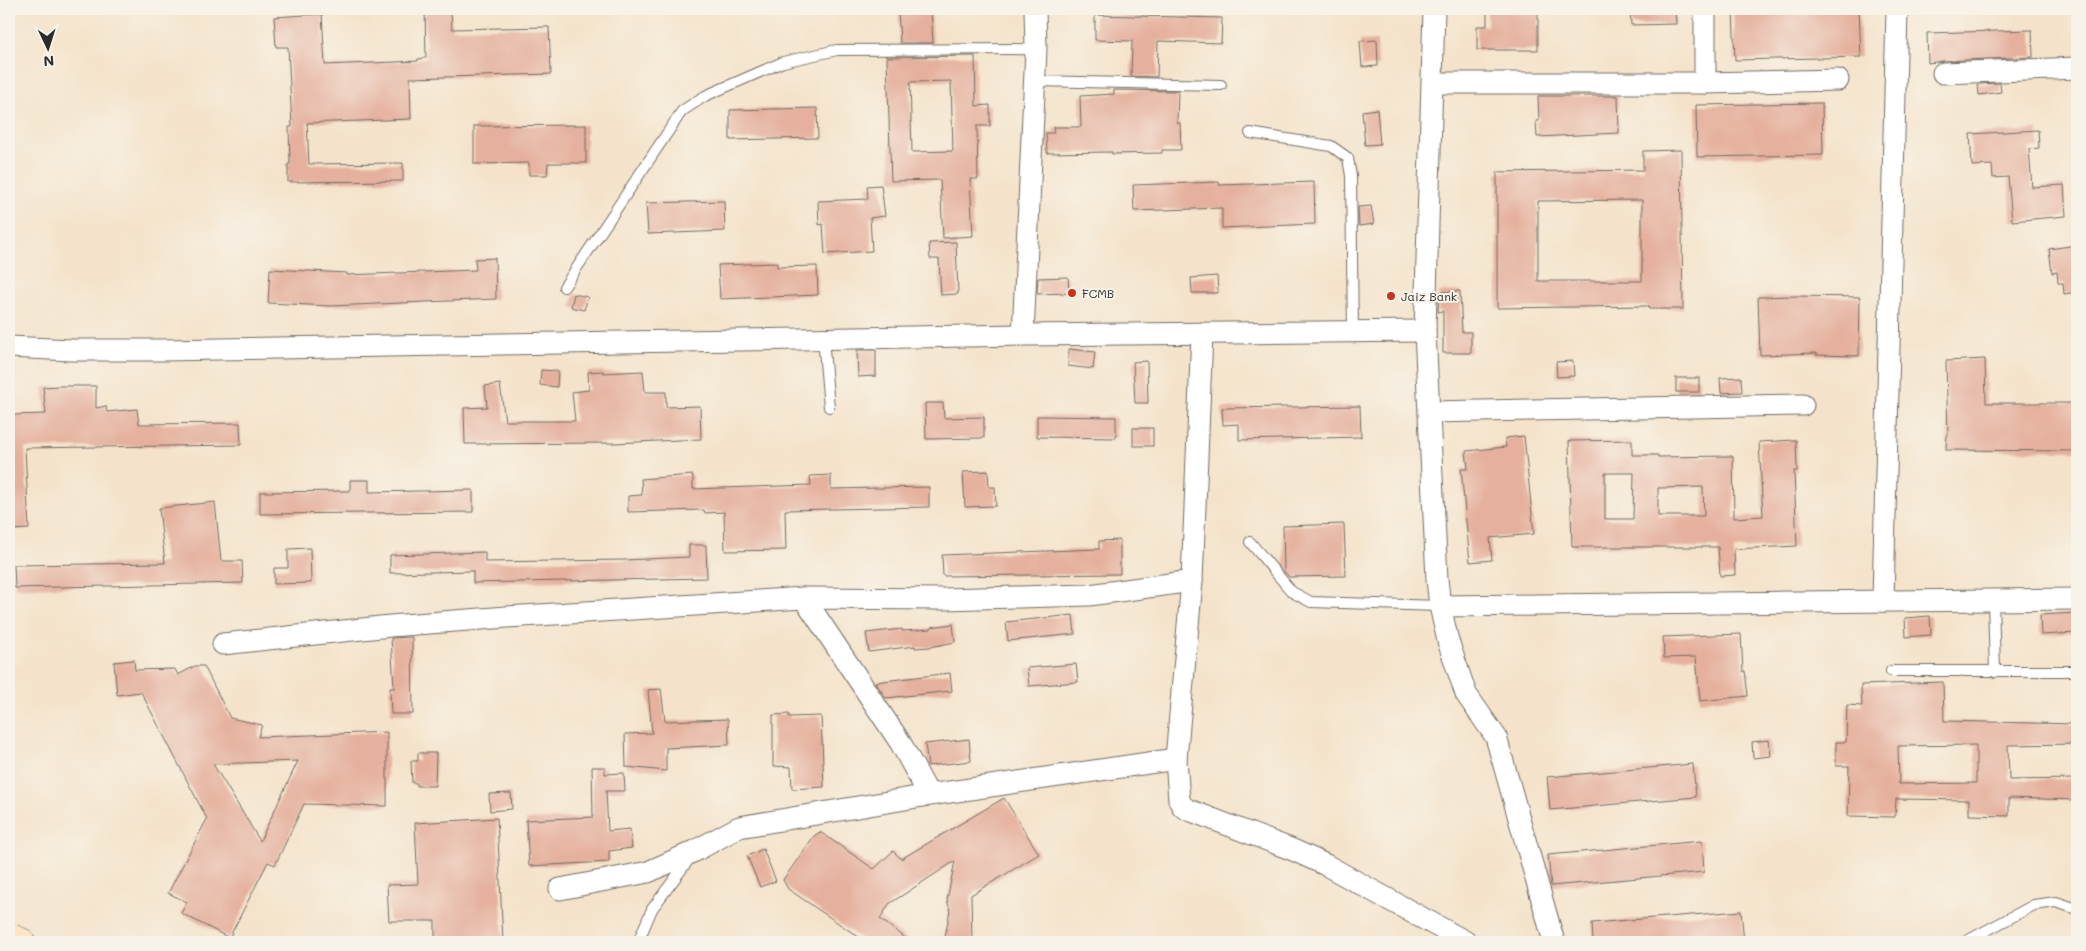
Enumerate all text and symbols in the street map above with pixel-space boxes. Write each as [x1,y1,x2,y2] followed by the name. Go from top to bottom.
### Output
[22,22,72,72] north arrow
[43,52,55,71] text: N
[1082,285,1114,301] place label: FCMB
[1066,287,1078,299] marker: FCMB
[1401,288,1457,304] place label: Jaiz Bank
[1385,290,1397,302] marker: Jaiz Bank

